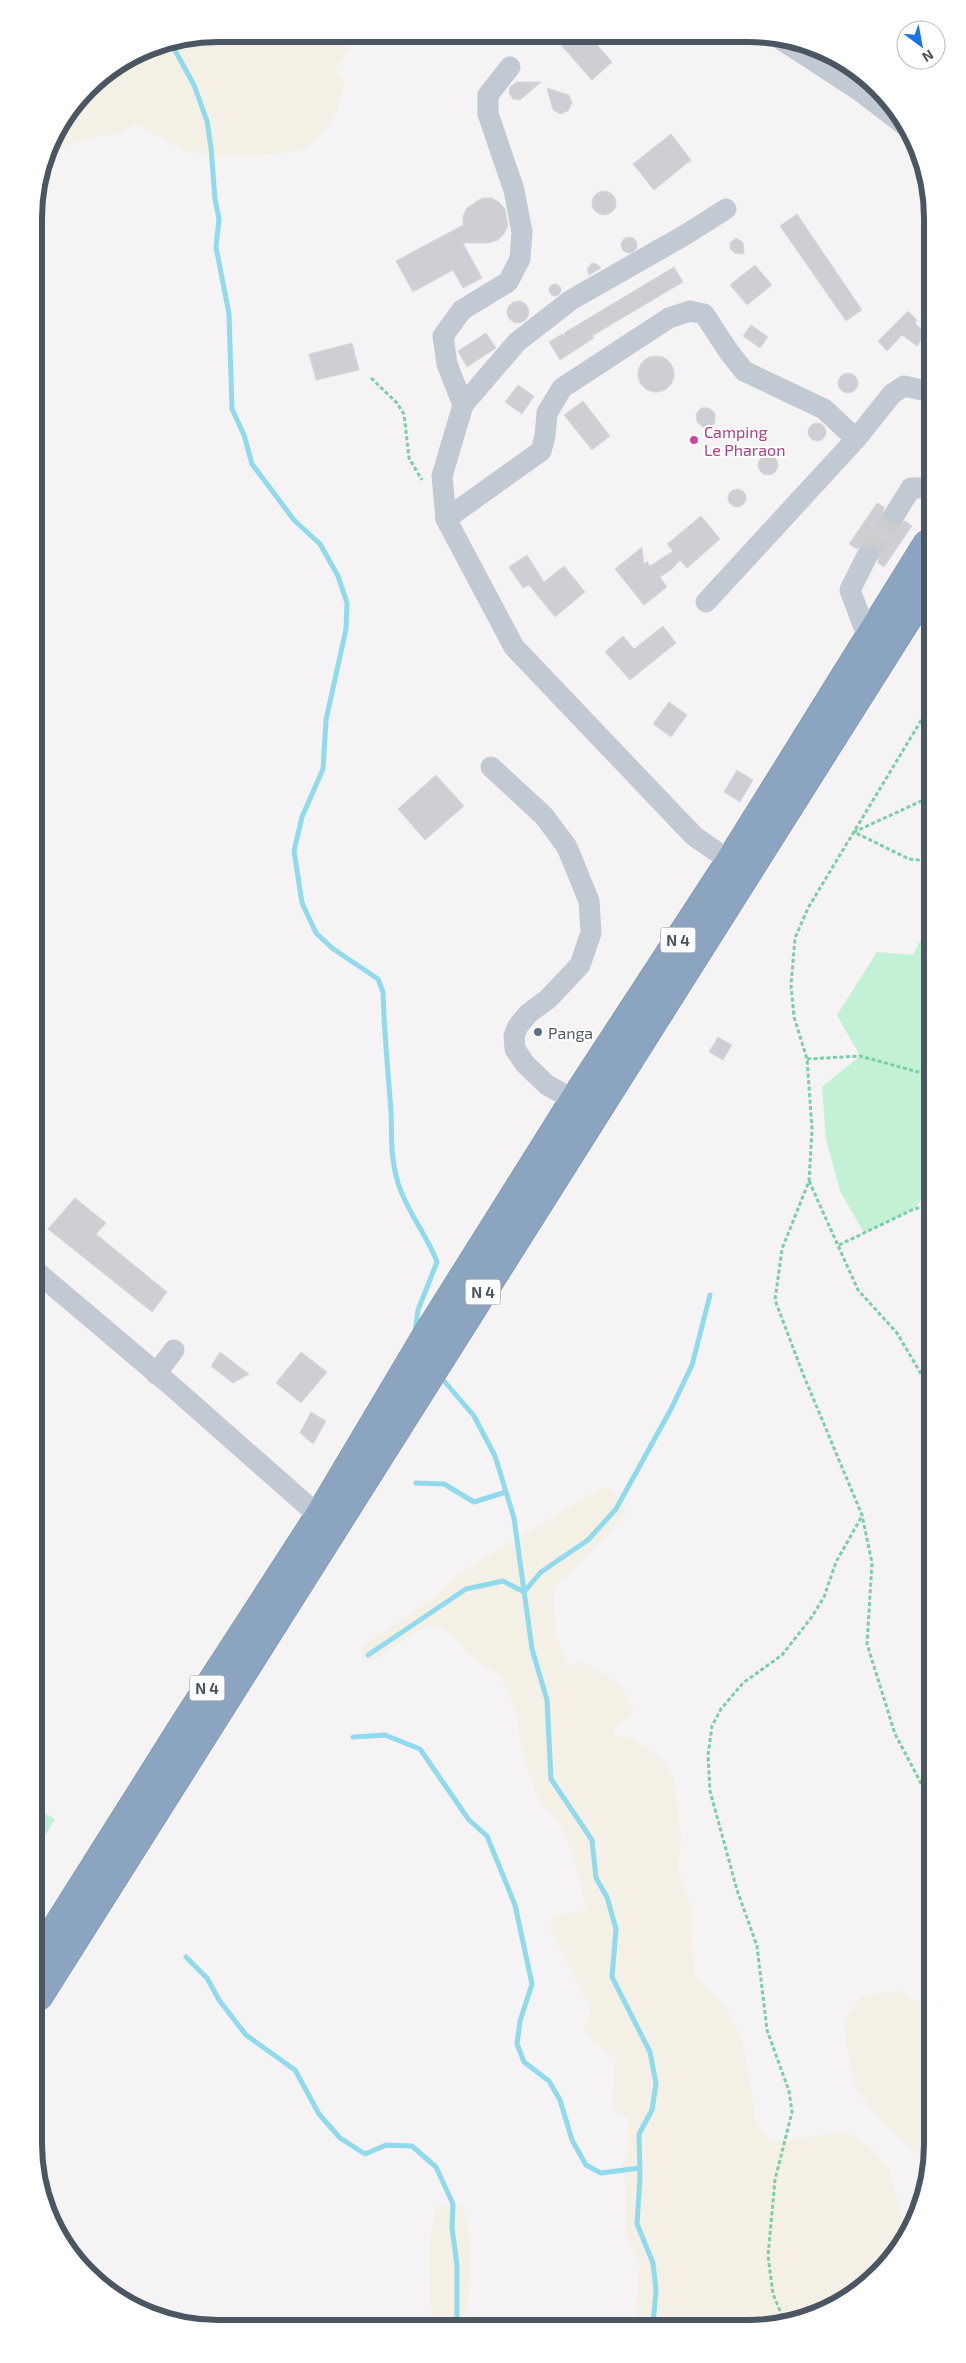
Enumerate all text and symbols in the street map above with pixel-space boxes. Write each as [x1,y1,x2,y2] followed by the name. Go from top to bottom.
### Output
[896,20,946,70] north arrow
[919,47,937,66] text: N
[704,422,785,459] place label: Camping Le Pharaon
[688,434,700,446] marker: Camping Le Pharaon
[660,928,696,952] road number: N 4
[548,1023,593,1042] place label: Panga
[532,1026,544,1038] marker: Panga
[466,1280,500,1304] road number: N 4
[190,1676,224,1700] road number: N 4

